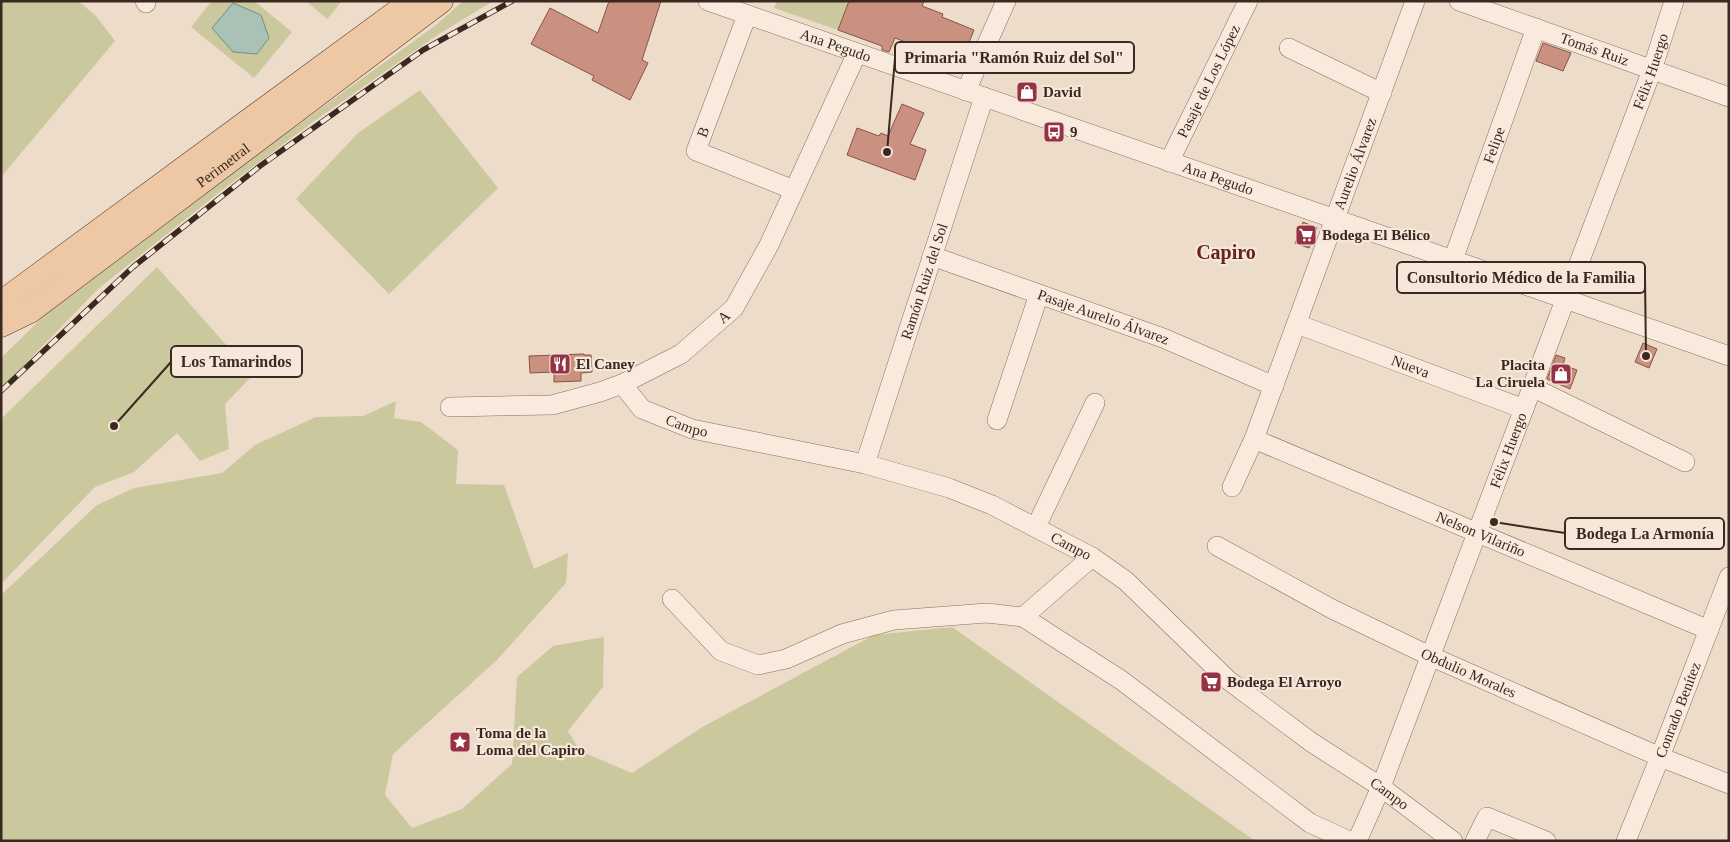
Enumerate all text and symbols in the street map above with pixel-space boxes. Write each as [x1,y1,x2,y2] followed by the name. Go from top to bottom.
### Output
[1174,22,1243,140] street label: Pasaje de Los López
[798,26,873,65] street label: Ana Pegudo
[1558,30,1632,69] street label: Tomás Ruiz
[1630,31,1671,111] street label: Félix Huergo
[895,42,1134,73] callout: Primaria "Ramón Ruiz del Sol"
[904,49,1124,66] text: Primaria "Ramón Ruiz del Sol"
[1015,80,1039,104] shop icon: David
[1043,84,1082,100] place label: David
[1331,115,1380,212] street label: Aurelio Álvarez
[1042,120,1066,144] bus stop icon: 9
[694,124,712,140] street label: B
[1070,124,1078,140] place label: 9
[1480,124,1508,165] street label: Felipe
[193,140,253,191] street label: Perimetral
[1181,159,1256,198] street label: Ana Pegudo
[898,221,951,342] street label: Ramón Ruiz del Sol
[1294,223,1318,247] supermarket icon: Bodega El Bélico
[1322,227,1430,243] place label: Bodega El Bélico
[1196,241,1256,264] district label: Capiro
[1397,262,1645,293] callout: Consultorio Médico de la Familia
[1407,269,1635,286] text: Consultorio Médico de la Familia
[1036,286,1172,348] street label: Pasaje Aurelio Álvarez
[714,307,733,326] street label: A
[171,346,302,377] callout: Los Tamarindos
[548,352,572,376] restaurant icon: El Caney
[1389,352,1432,381] street label: Nueva
[181,353,291,370] text: Los Tamarindos
[576,356,635,372] place label: El Caney
[1475,357,1545,390] place label: Placita La Ciruela
[1549,362,1573,386] shop icon: Placita La Ciruela
[1487,410,1530,490] street label: Félix Huergo
[663,411,709,440] street label: Campo
[1434,508,1528,560] street label: Nelson Vilariño
[1565,518,1724,549] callout: Bodega La Armonía
[1576,525,1714,543] text: Bodega La Armonía
[1048,529,1094,563] street label: Campo
[1419,645,1519,701] street label: Obdulio Morales
[1652,659,1704,760] street label: Conrado Benítez
[1199,670,1223,694] supermarket icon: Bodega El Arroyo
[1227,674,1342,690] place label: Bodega El Arroyo
[476,725,585,758] place label: Toma de la Loma del Capiro
[448,730,472,754] place icon: Toma de la Loma del Capiro
[1367,774,1412,813] street label: Campo

